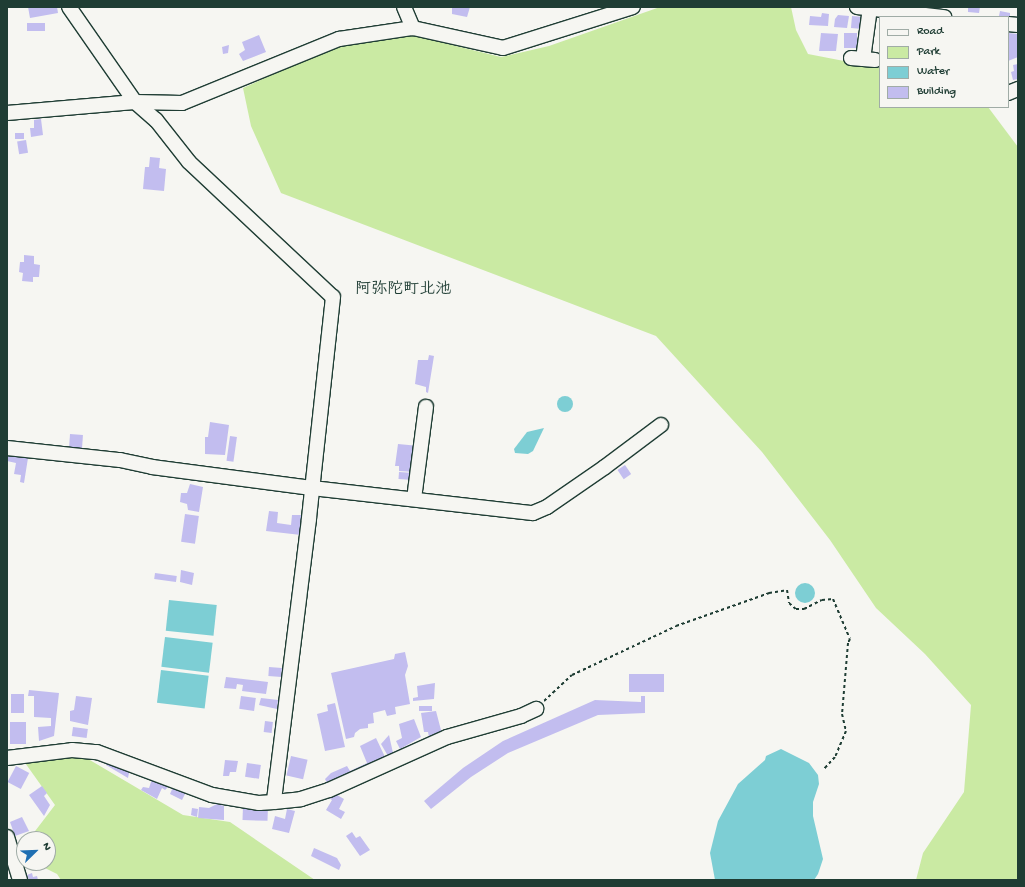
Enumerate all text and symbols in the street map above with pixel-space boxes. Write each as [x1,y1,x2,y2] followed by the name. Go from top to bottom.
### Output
[879,16,1009,108] legend
[917,25,943,39] text: Road
[917,45,940,59] text: Park
[917,65,949,79] text: Water
[917,85,956,99] text: Building
[355,281,451,301] district label: 阿弥陀町北池
[16,831,56,871] north arrow
[39,841,53,852] text: N

